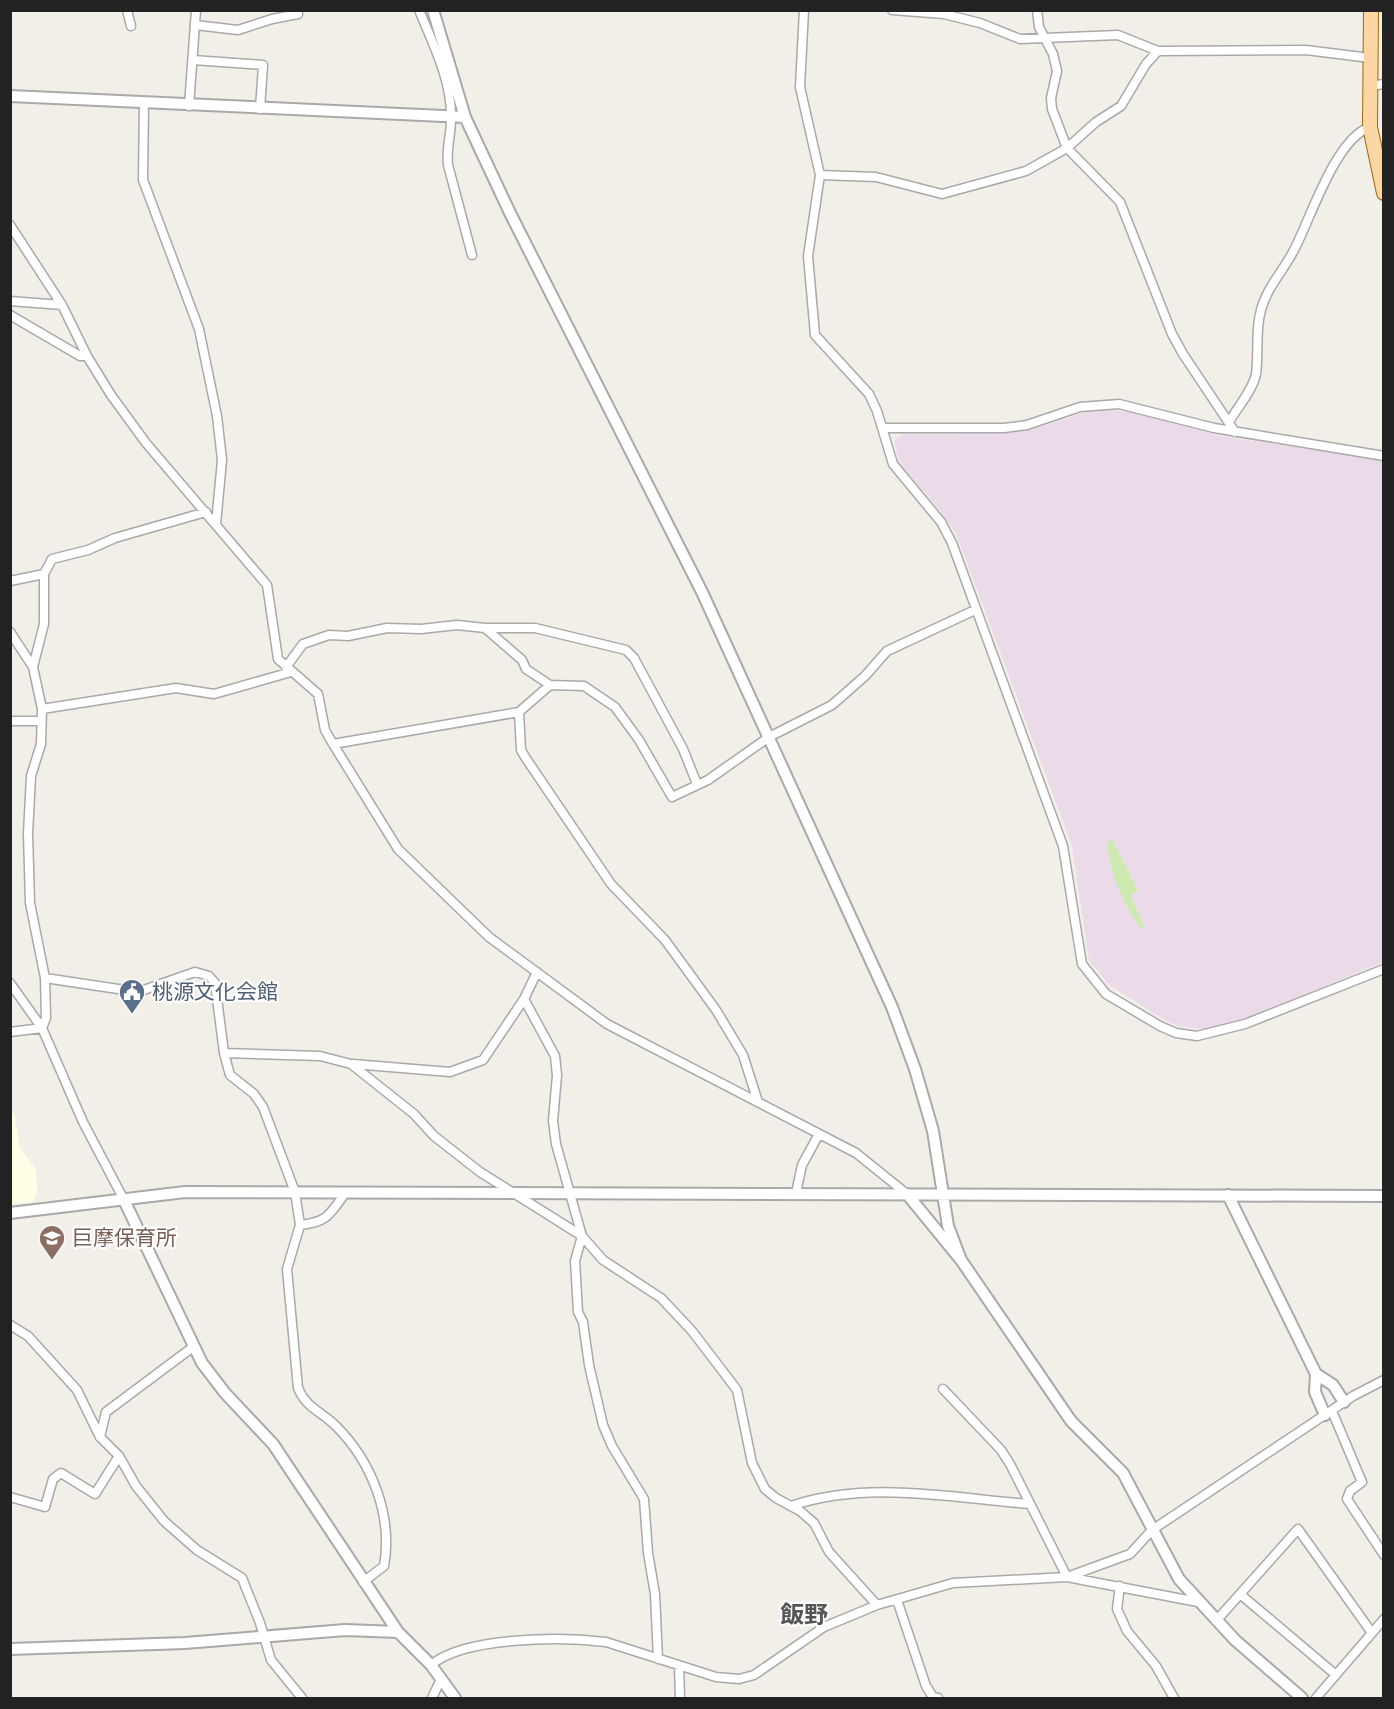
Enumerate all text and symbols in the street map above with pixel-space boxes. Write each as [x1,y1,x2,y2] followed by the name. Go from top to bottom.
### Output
[117,977,147,1015] public building icon: 桃源文化会館
[152,981,278,1003] place label: 桃源文化会館
[37,1223,67,1261] school or university icon: 巨摩保育所
[72,1227,177,1249] place label: 巨摩保育所
[780,1602,828,1628] district label: 飯野

